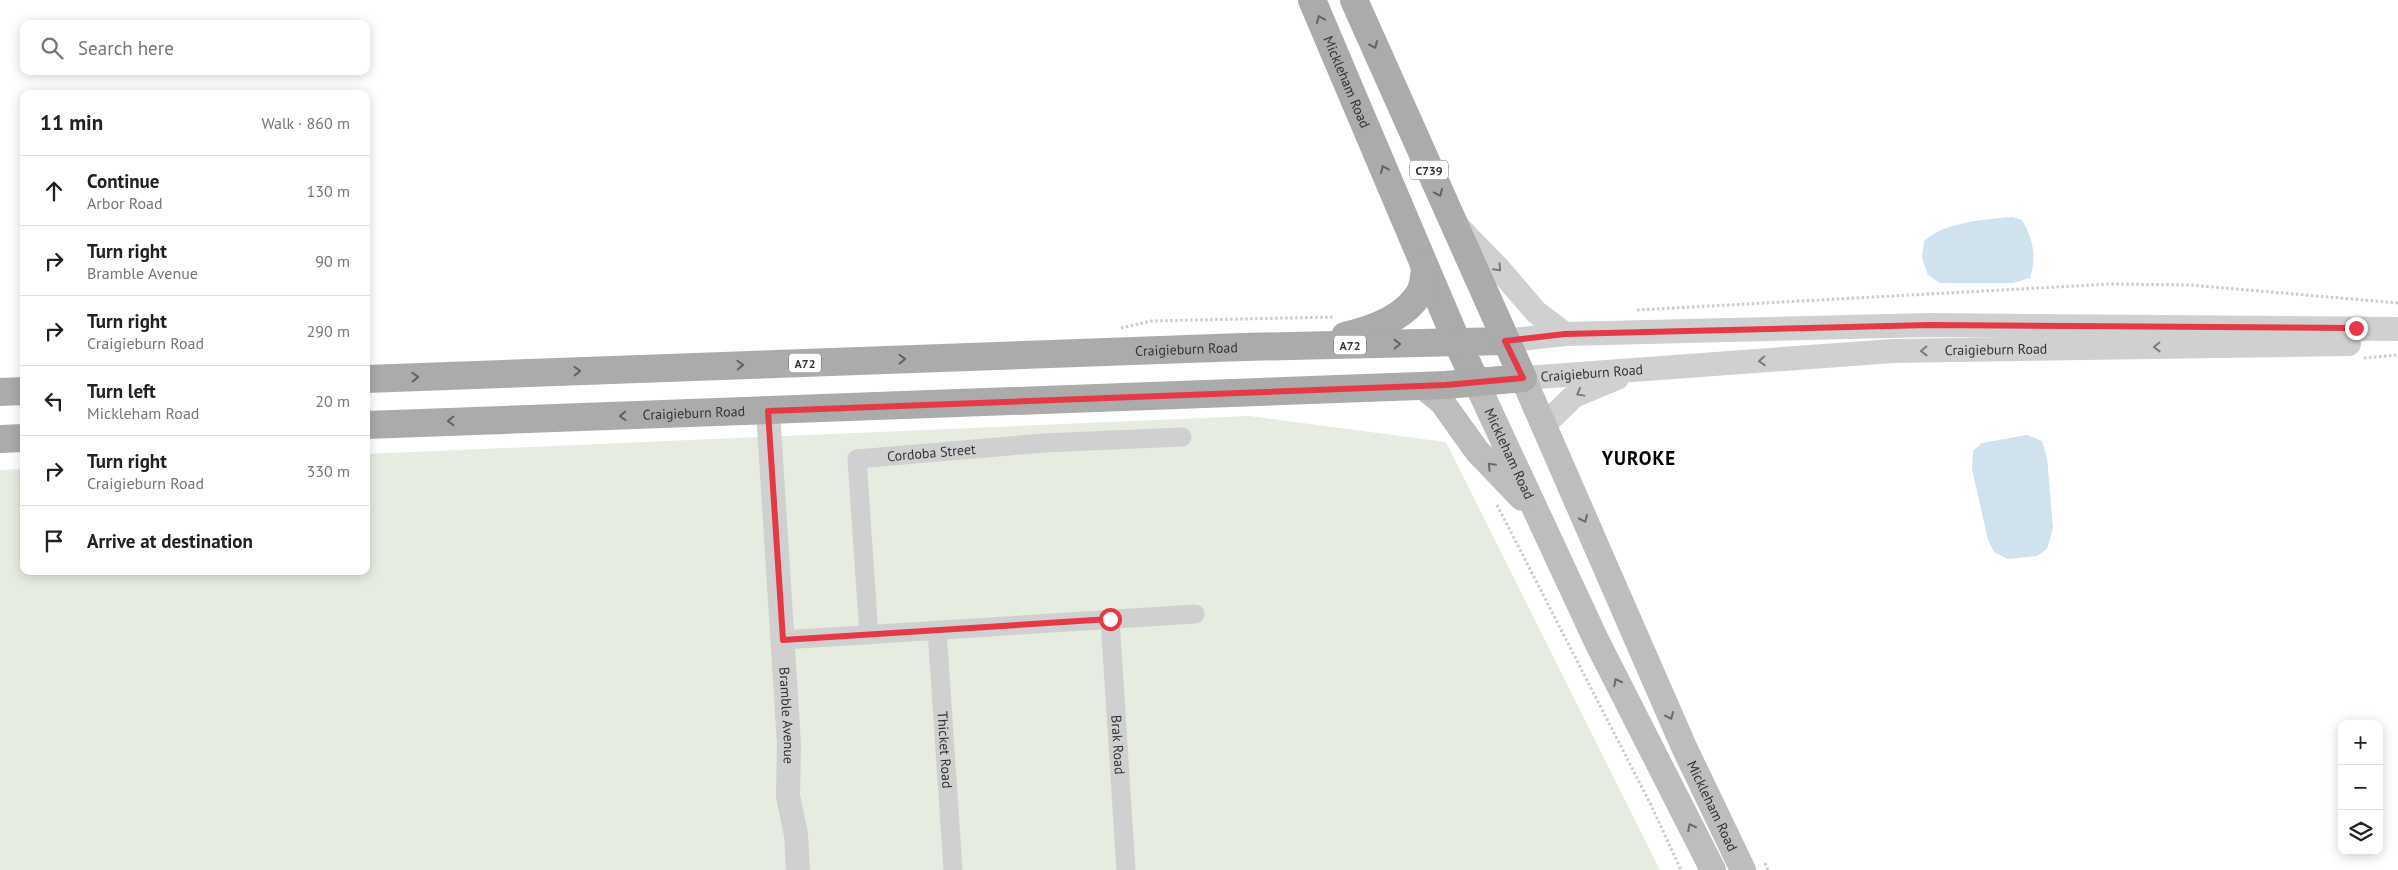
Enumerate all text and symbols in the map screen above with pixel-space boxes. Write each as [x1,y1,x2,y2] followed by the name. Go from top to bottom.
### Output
[1315,15,1326,24] one-way arrow
[20,20,370,75] search box
[1319,33,1374,131] street label: Mickleham Road
[38,34,66,62] icon: search
[78,36,174,60] text: Search here
[1367,40,1378,49] one-way arrow
[40,109,103,136] text: 11 min
[261,113,350,133] text: Walk · 860 m
[1410,160,1448,180] road number: C739
[1379,165,1390,174] one-way arrow
[87,169,159,193] text: Continue
[40,177,68,205] icon: ahead
[307,181,350,201] text: 130 m
[1433,188,1444,197] one-way arrow
[87,193,163,213] text: Arbor Road
[87,239,167,263] text: Turn right
[40,247,68,275] icon: right
[315,251,350,271] text: 90 m
[1492,262,1501,271] one-way arrow
[87,263,198,283] text: Bramble Avenue
[87,309,167,333] text: Turn right
[40,317,68,345] icon: right
[2345,317,2368,340] route end
[307,321,350,341] text: 290 m
[87,333,204,353] text: Craigieburn Road
[1334,336,1366,354] road number: A72
[1135,338,1238,360] street label: Craigieburn Road
[1394,339,1401,349] one-way arrow
[1945,340,2047,359] street label: Craigieburn Road
[2153,341,2161,352] one-way arrow
[1920,346,1928,356] one-way arrow
[789,353,821,372] road number: A72
[898,354,906,365] one-way arrow
[1758,355,1766,366] one-way arrow
[736,360,744,370] one-way arrow
[1540,360,1644,386] street label: Craigieburn Road
[574,366,582,376] one-way arrow
[411,371,419,382] one-way arrow
[87,379,156,403] text: Turn left
[40,387,68,415] icon: left
[1577,387,1586,397] one-way arrow
[315,391,350,411] text: 20 m
[642,402,745,424] street label: Craigieburn Road
[87,403,199,423] text: Mickleham Road
[1480,405,1538,502] street label: Mickleham Road
[619,410,627,421] one-way arrow
[447,416,455,427] one-way arrow
[886,440,977,465] street label: Cordoba Street
[1601,446,1676,470] district label: YUROKE
[87,449,167,473] text: Turn right
[40,457,68,485] icon: right
[307,461,350,481] text: 330 m
[1488,462,1497,471] one-way arrow
[87,473,204,493] text: Craigieburn Road
[1578,514,1589,523] one-way arrow
[40,527,68,555] icon: arrive
[87,529,253,553] text: Arrive at destination
[1099,608,1122,631] route start
[775,666,798,764] street label: Bramble Avenue
[1613,678,1623,687] one-way arrow
[933,711,957,789] street label: Thicket Road
[1664,711,1675,720] one-way arrow
[1107,714,1129,775] street label: Brak Road
[2338,720,2383,855] map controls
[2338,720,2383,765] button: +
[1683,758,1742,854] street label: Mickleham Road
[2338,765,2383,810] button: −
[2338,810,2383,855] button: layers
[1687,823,1697,832] one-way arrow

